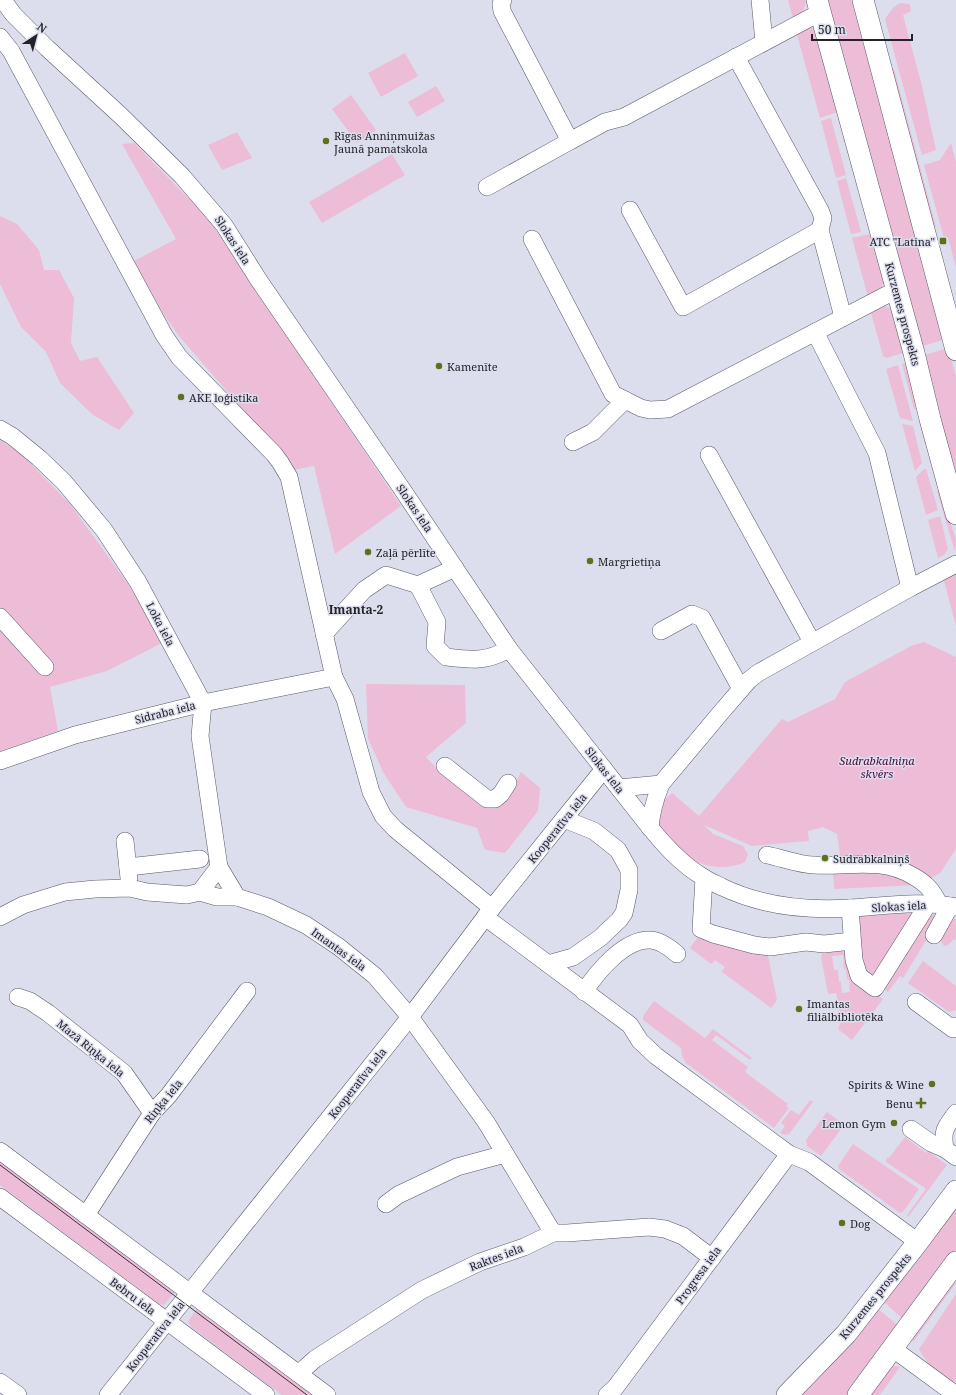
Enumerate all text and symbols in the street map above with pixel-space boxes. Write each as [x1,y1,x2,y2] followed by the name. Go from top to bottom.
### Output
[16,16,56,56] north arrow
[812,16,912,42] scale bar
[34,19,50,36] text: N
[818,21,846,38] text: 50 m
[333,128,435,156] place label: Rīgas Anniņmuižas Jaunā pamatskola
[321,136,331,146] marker: Rīgas Anniņmuižas Jaunā pamatskola
[212,213,254,267] street label: Slokas iela
[870,234,935,249] place label: ATC "Latina"
[938,236,948,246] marker: ATC "Latina"
[882,261,924,367] street label: Kurzemes prospekts
[447,359,498,374] place label: Kamenīte
[434,361,444,371] marker: Kamenīte
[189,390,258,405] place label: AKE loģistika
[176,392,186,402] marker: AKE loģistika
[393,481,437,535] street label: Slokas iela
[376,545,436,560] place label: Zaļā pērlīte
[363,547,373,557] marker: Zaļā pērlīte
[598,554,661,569] place label: Margrietiņa
[585,556,595,566] marker: Margrietiņa
[143,599,179,649] street label: Loka iela
[329,601,383,618] district label: Imanta-2
[133,697,197,727] street label: Sidraba iela
[582,744,628,796] street label: Slokas iela
[839,753,915,781] park label: Sudrabkalniņa skvērs
[524,790,590,866] street label: Kooperatīva iela
[833,851,909,866] place label: Sudrabkalniņš
[820,853,830,863] marker: Sudrabkalniņš
[871,897,927,915] street label: Slokas iela
[308,924,370,974] street label: Imantas iela
[807,996,884,1024] place label: Imantas filiālbibliotēka
[794,1004,804,1014] marker: Imantas filiālbibliotēka
[54,1016,128,1080] street label: Mazā Riņķa iela
[325,1045,389,1121] street label: Kooperatīva iela
[141,1076,185,1126] street label: Riņķa iela
[848,1077,924,1092] place label: Spirits & Wine
[927,1079,937,1089] marker: Spirits & Wine
[886,1096,913,1111] place label: Benu
[916,1098,926,1108] marker: Benu
[822,1116,887,1131] place label: Lemon Gym
[889,1118,899,1128] marker: Lemon Gym
[850,1216,870,1231] place label: Dog
[837,1218,847,1228] marker: Dog
[467,1240,525,1274] street label: Raktes iela
[672,1243,724,1307] street label: Progresa iela
[836,1250,914,1342] street label: Kurzemes prospekts
[107,1274,159,1318] street label: Bebru iela
[123,1298,187,1374] street label: Kooperatīva iela

